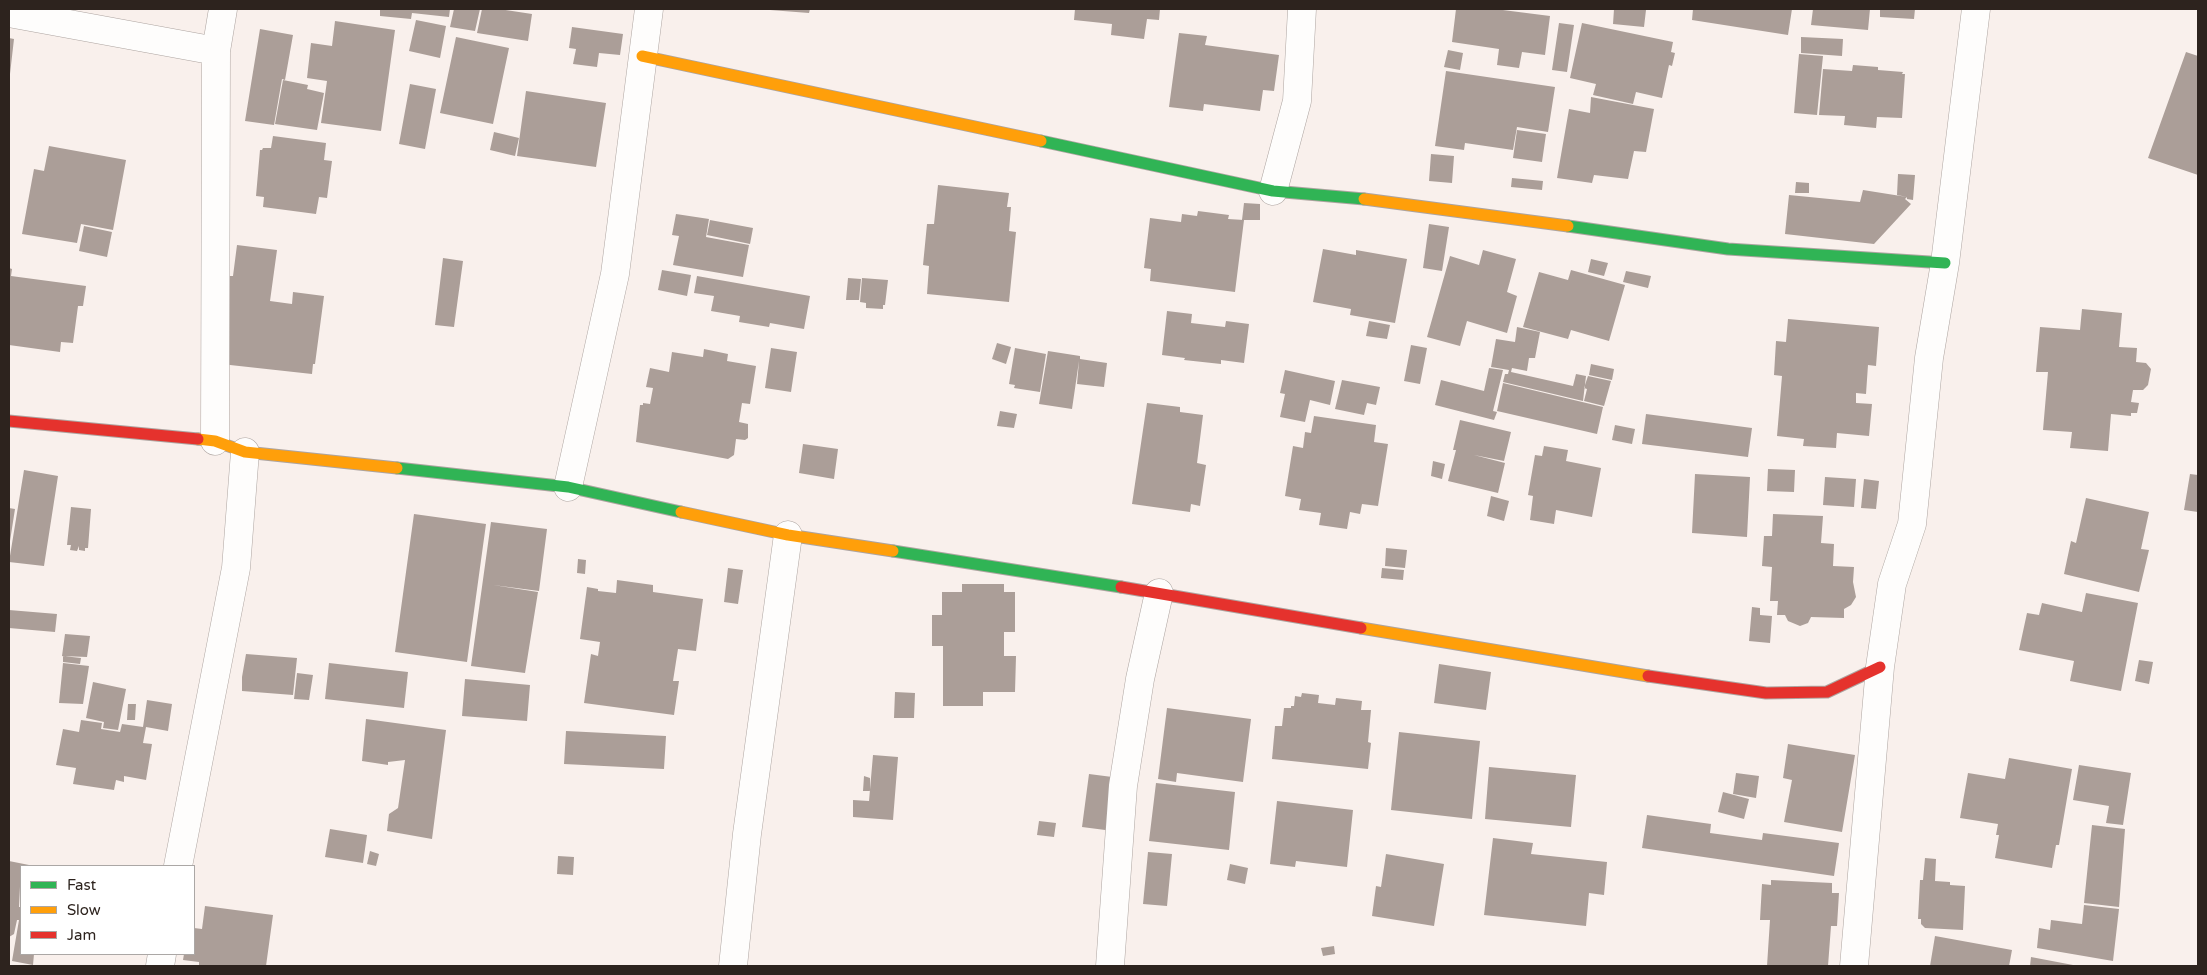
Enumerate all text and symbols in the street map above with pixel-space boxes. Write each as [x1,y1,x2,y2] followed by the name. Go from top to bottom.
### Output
[20,865,195,955] legend
[67,876,96,894] text: Fast
[67,901,101,919] text: Slow
[67,926,96,944] text: Jam

